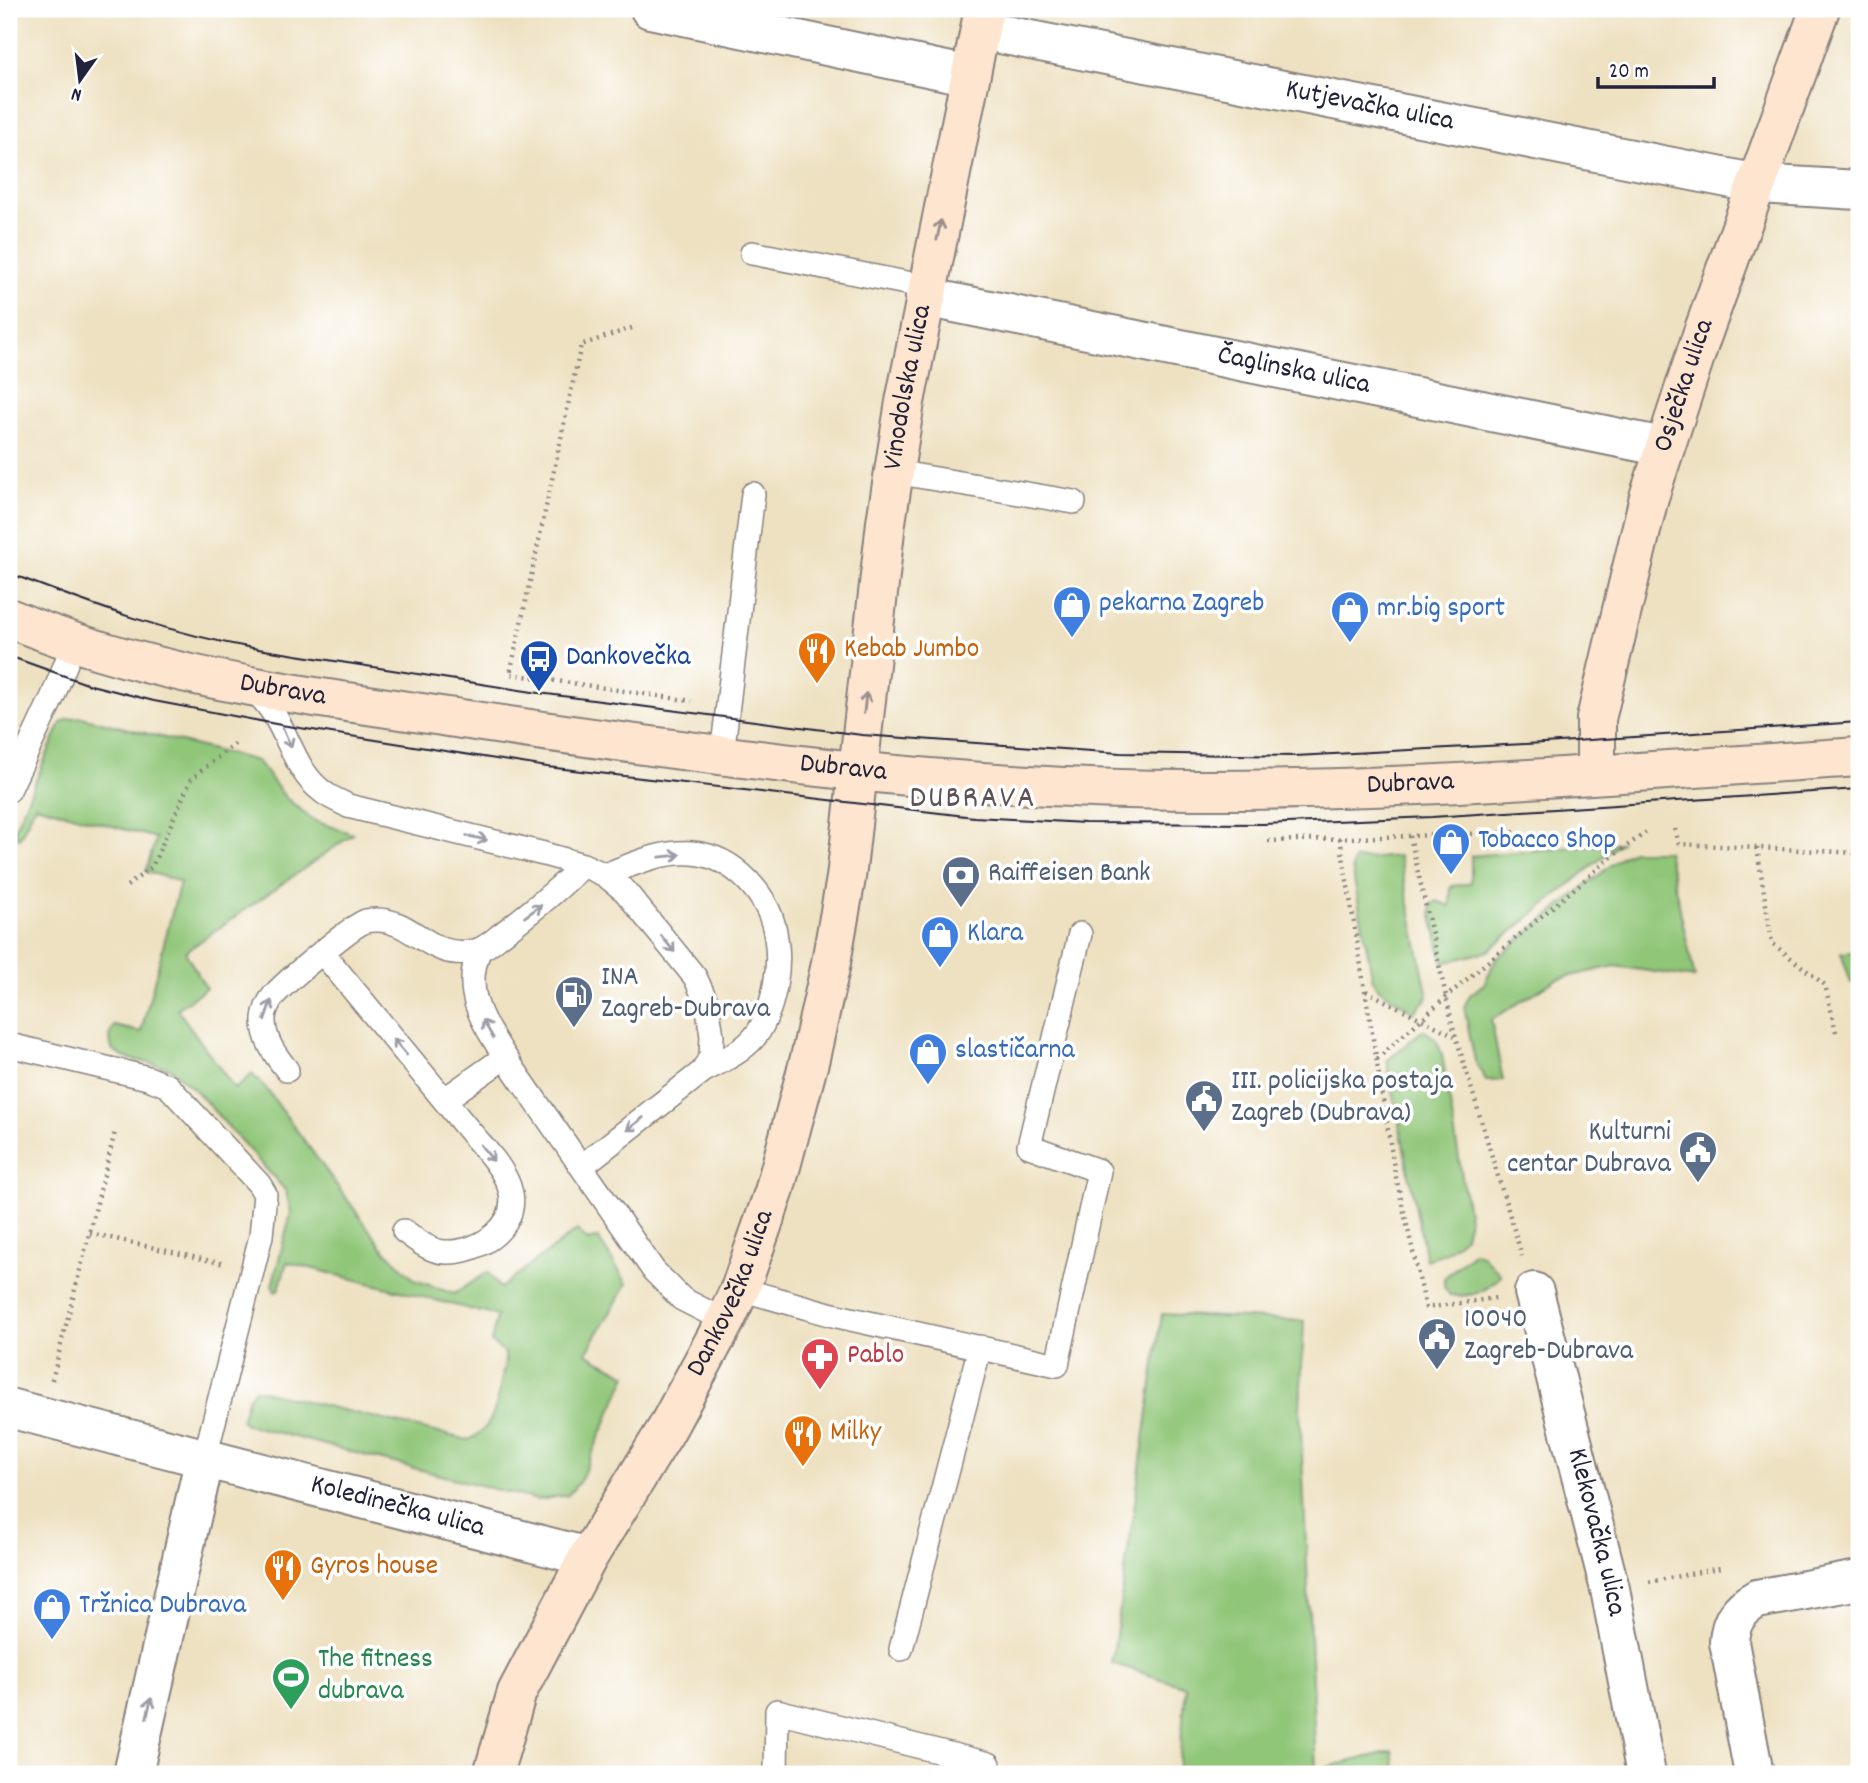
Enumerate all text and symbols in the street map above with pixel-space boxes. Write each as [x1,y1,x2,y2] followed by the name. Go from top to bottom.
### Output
[46,46,116,116] north arrow
[1598,46,1714,90] scale bar
[1609,58,1649,88] text: 20 m
[1282,71,1458,143] street label: Kutjevačka ulica
[69,79,85,107] text: N
[932,219,946,242] one-way arrow
[874,301,944,473] street label: Vinodolska ulica
[1645,313,1726,458] street label: Osječka ulica
[1214,337,1374,407] street label: Čaglinska ulica
[1051,584,1093,639] shop icon: pekarna Zagreb
[1099,585,1264,625] place label: pekarna Zagreb
[1329,589,1371,644] shop icon: mr.big sport
[1377,590,1505,630] place label: mr.big sport
[796,630,838,685] restaurant icon: Kebab Jumbo
[844,631,979,671] place label: Kebab Jumbo
[518,638,560,693] bus stop icon: Dankovečka
[566,639,691,679] place label: Dankovečka
[236,664,330,719] street label: Dubrava
[859,692,872,715] one-way arrow
[281,727,294,748] one-way arrow
[798,745,889,794] street label: Dubrava
[1366,763,1456,807] street label: Dubrava
[909,777,1037,823] district label: DUBRAVA
[1430,821,1472,876] shop icon: Tobacco Shop
[1478,822,1616,862] place label: Tobacco Shop
[465,832,488,845] one-way arrow
[658,849,681,862] one-way arrow
[940,854,982,909] bank icon: Raiffeisen Bank
[988,855,1151,895] place label: Raiffeisen Bank
[523,903,542,918] one-way arrow
[919,914,961,969] shop icon: Klara
[967,915,1024,955] place label: Klara
[660,935,676,953] one-way arrow
[601,959,771,1031] place label: INA Zagreb-Dubrava
[553,974,595,1029] fuel station icon: INA Zagreb-Dubrava
[263,999,275,1021] one-way arrow
[481,1020,495,1040] one-way arrow
[907,1031,949,1086] shop icon: slastičarna
[955,1032,1076,1072] place label: slastičarna
[393,1038,409,1056] one-way arrow
[1231,1063,1454,1135] place label: III. policijska postaja Zagreb (Dubrava)
[1183,1078,1225,1133] public building icon: III. policijska postaja Zagreb (Dubrava)
[1507,1114,1672,1186] place label: Kulturni centar Dubrava
[627,1117,645,1132] one-way arrow
[1677,1129,1719,1184] public building icon: Kulturni centar Dubrava
[479,1143,494,1161] one-way arrow
[678,1204,786,1385] street label: Dankovečka ulica
[1464,1301,1634,1373] place label: 10040 Zagreb-Dubrava
[1416,1316,1458,1371] public building icon: 10040 Zagreb-Dubrava
[799,1336,841,1391] pharmacy icon: Pablo
[847,1337,904,1377] place label: Pablo
[782,1413,824,1468] restaurant icon: Milky
[830,1414,882,1454] place label: Milky
[1555,1444,1635,1620] street label: Klekovačka ulica
[306,1466,490,1550] street label: Koledinečka ulica
[262,1547,304,1602] restaurant icon: Gyros house
[310,1548,438,1588] place label: Gyros house
[31,1586,73,1641] shop icon: Tržnica Dubrava
[79,1587,247,1627] place label: Tržnica Dubrava
[318,1641,433,1713] place label: The fitness dubrava
[270,1656,312,1711] sports icon: The fitness dubrava
[143,1697,156,1720] one-way arrow

